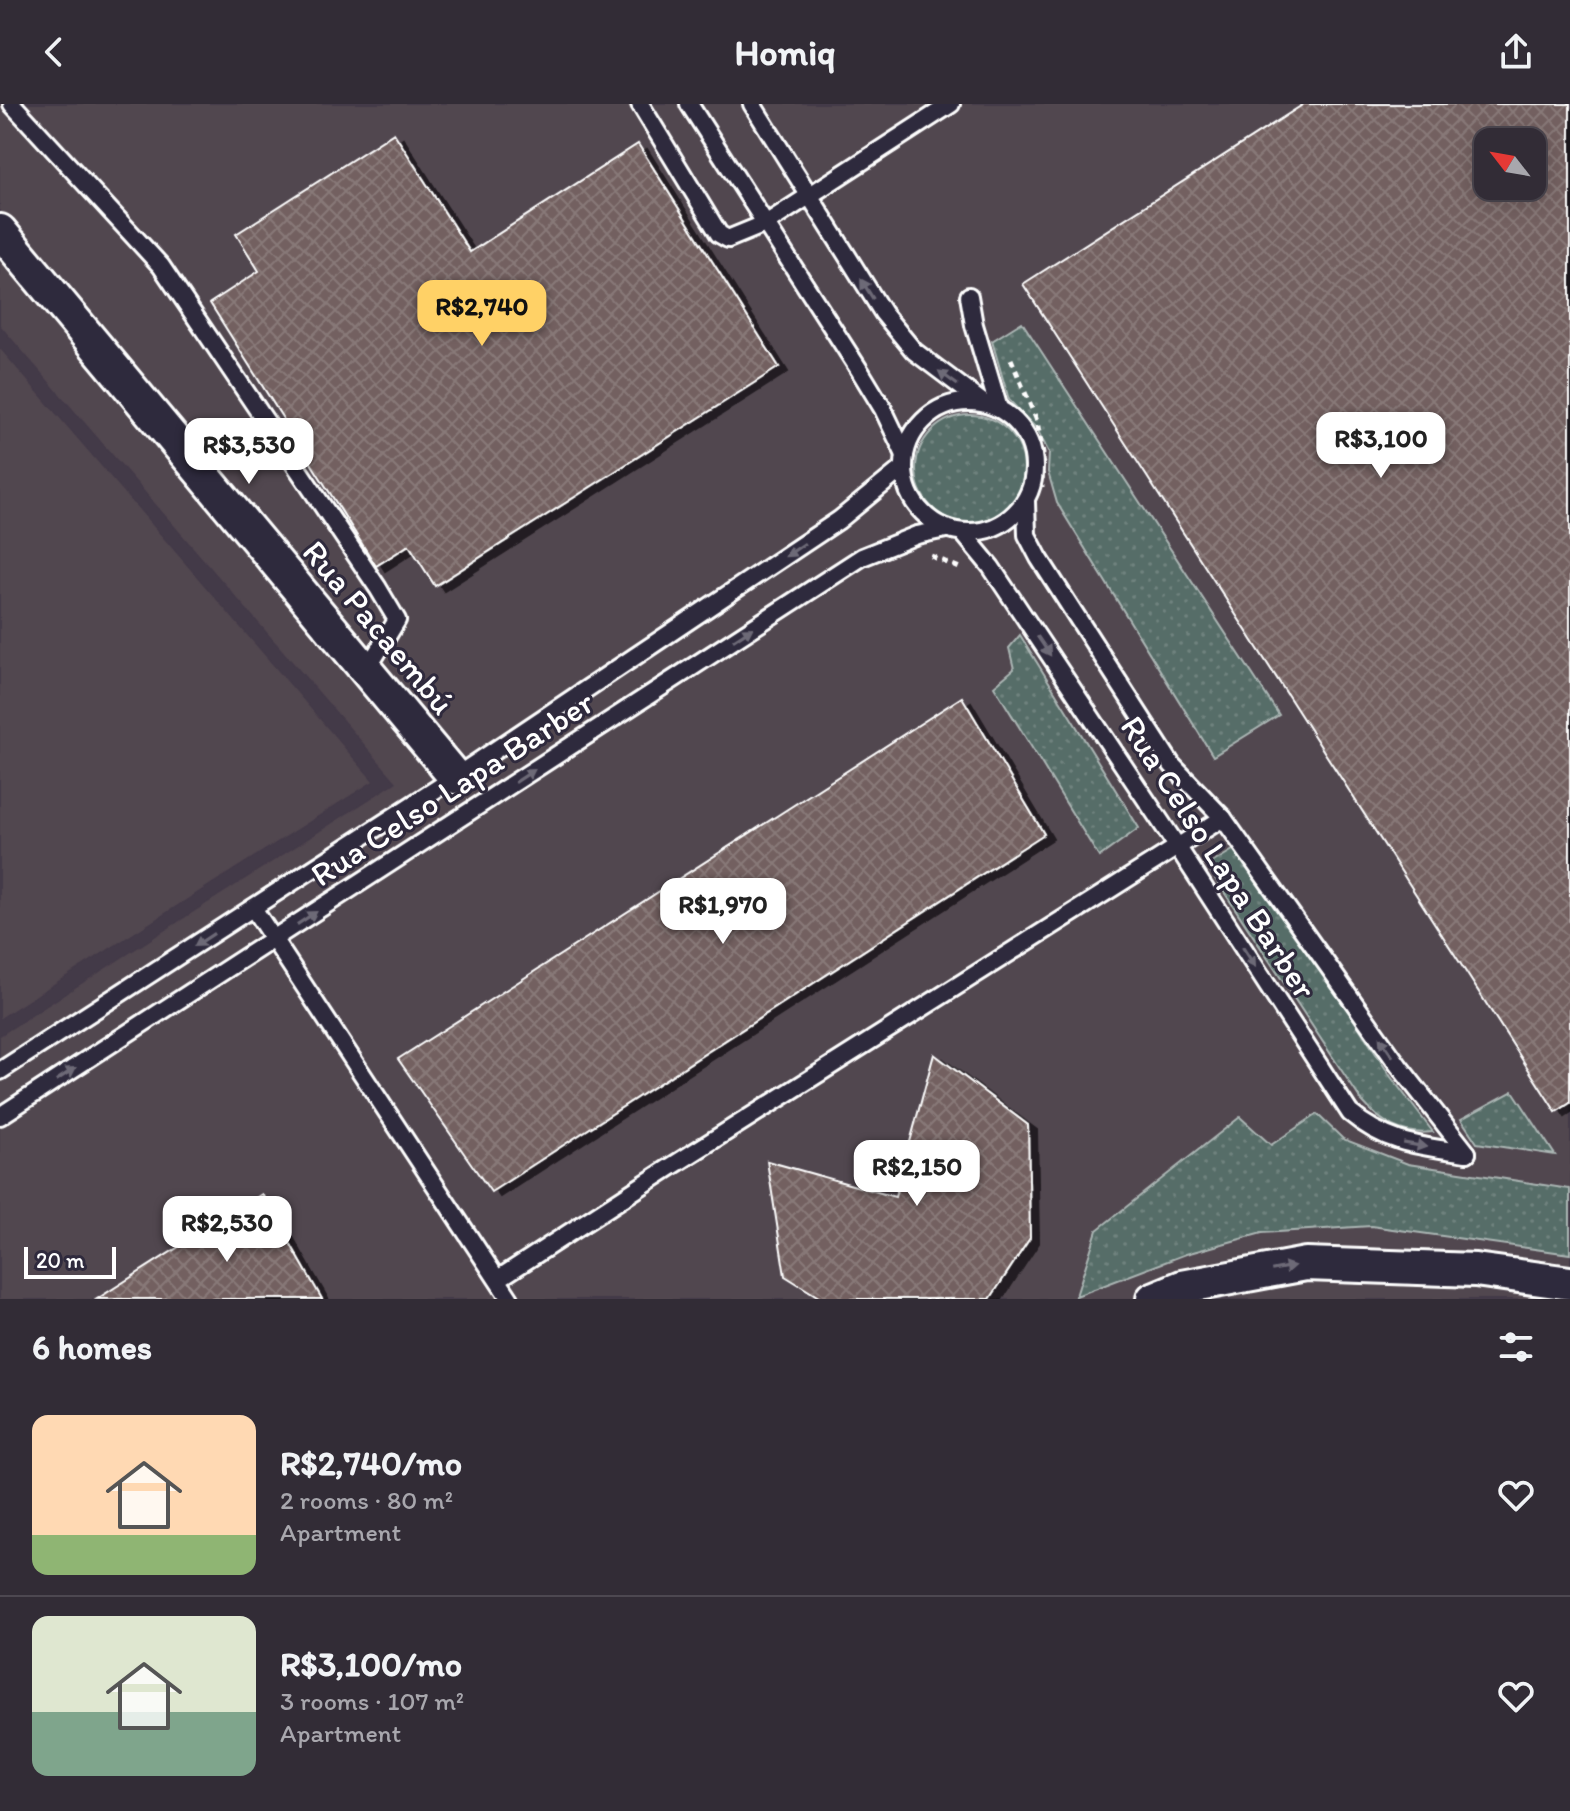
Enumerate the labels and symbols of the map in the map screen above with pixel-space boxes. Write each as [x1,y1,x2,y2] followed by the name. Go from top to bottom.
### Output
[1474,128,1546,200] north arrow
[861,278,875,300] one-way arrow
[408,280,556,348] pin: R$2,740
[938,370,959,386] one-way arrow
[1307,412,1455,480] pin: R$3,100
[175,418,323,486] pin: R$3,530
[294,532,463,723] street label: Rua Pacaembú
[784,542,806,556] one-way arrow
[733,627,754,642] one-way arrow
[1036,636,1051,657] one-way arrow
[303,681,602,895] street label: Rua Celso Lapa Barber
[1112,708,1326,1007] street label: Rua Celso Lapa Barber
[515,769,536,784] one-way arrow
[649,878,797,946] pin: R$1,970
[297,910,318,925] one-way arrow
[193,932,215,946] one-way arrow
[1241,946,1256,967] one-way arrow
[1378,1036,1394,1057] one-way arrow
[55,1067,76,1082] one-way arrow
[1403,1139,1428,1151] one-way arrow
[843,1140,991,1208] pin: R$2,150
[153,1196,301,1264] pin: R$2,530
[24,1243,116,1279] scale bar
[1271,1261,1296,1273] one-way arrow

